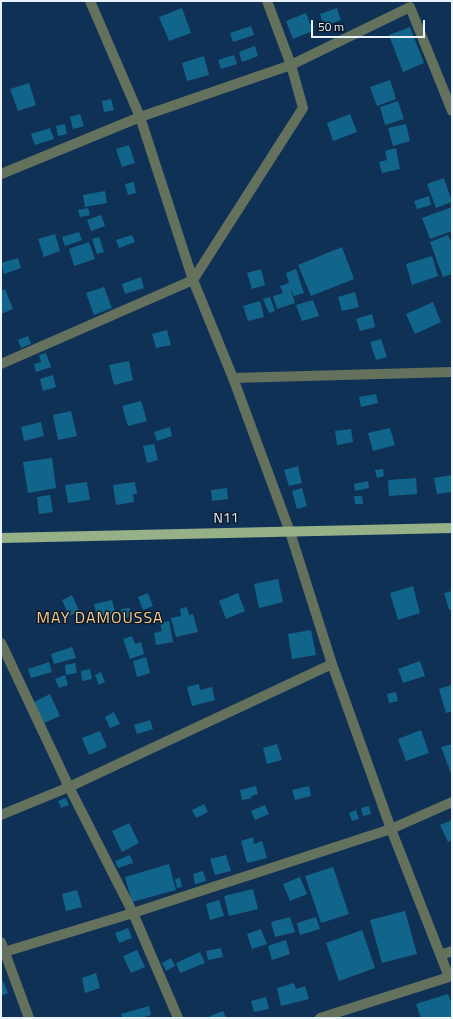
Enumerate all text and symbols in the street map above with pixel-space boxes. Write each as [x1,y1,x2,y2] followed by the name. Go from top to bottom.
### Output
[313,12,427,38] scale bar
[318,17,344,36] text: 50 m
[213,510,239,528] street label: N11
[37,609,163,629] district label: MAY DAMOUSSA

